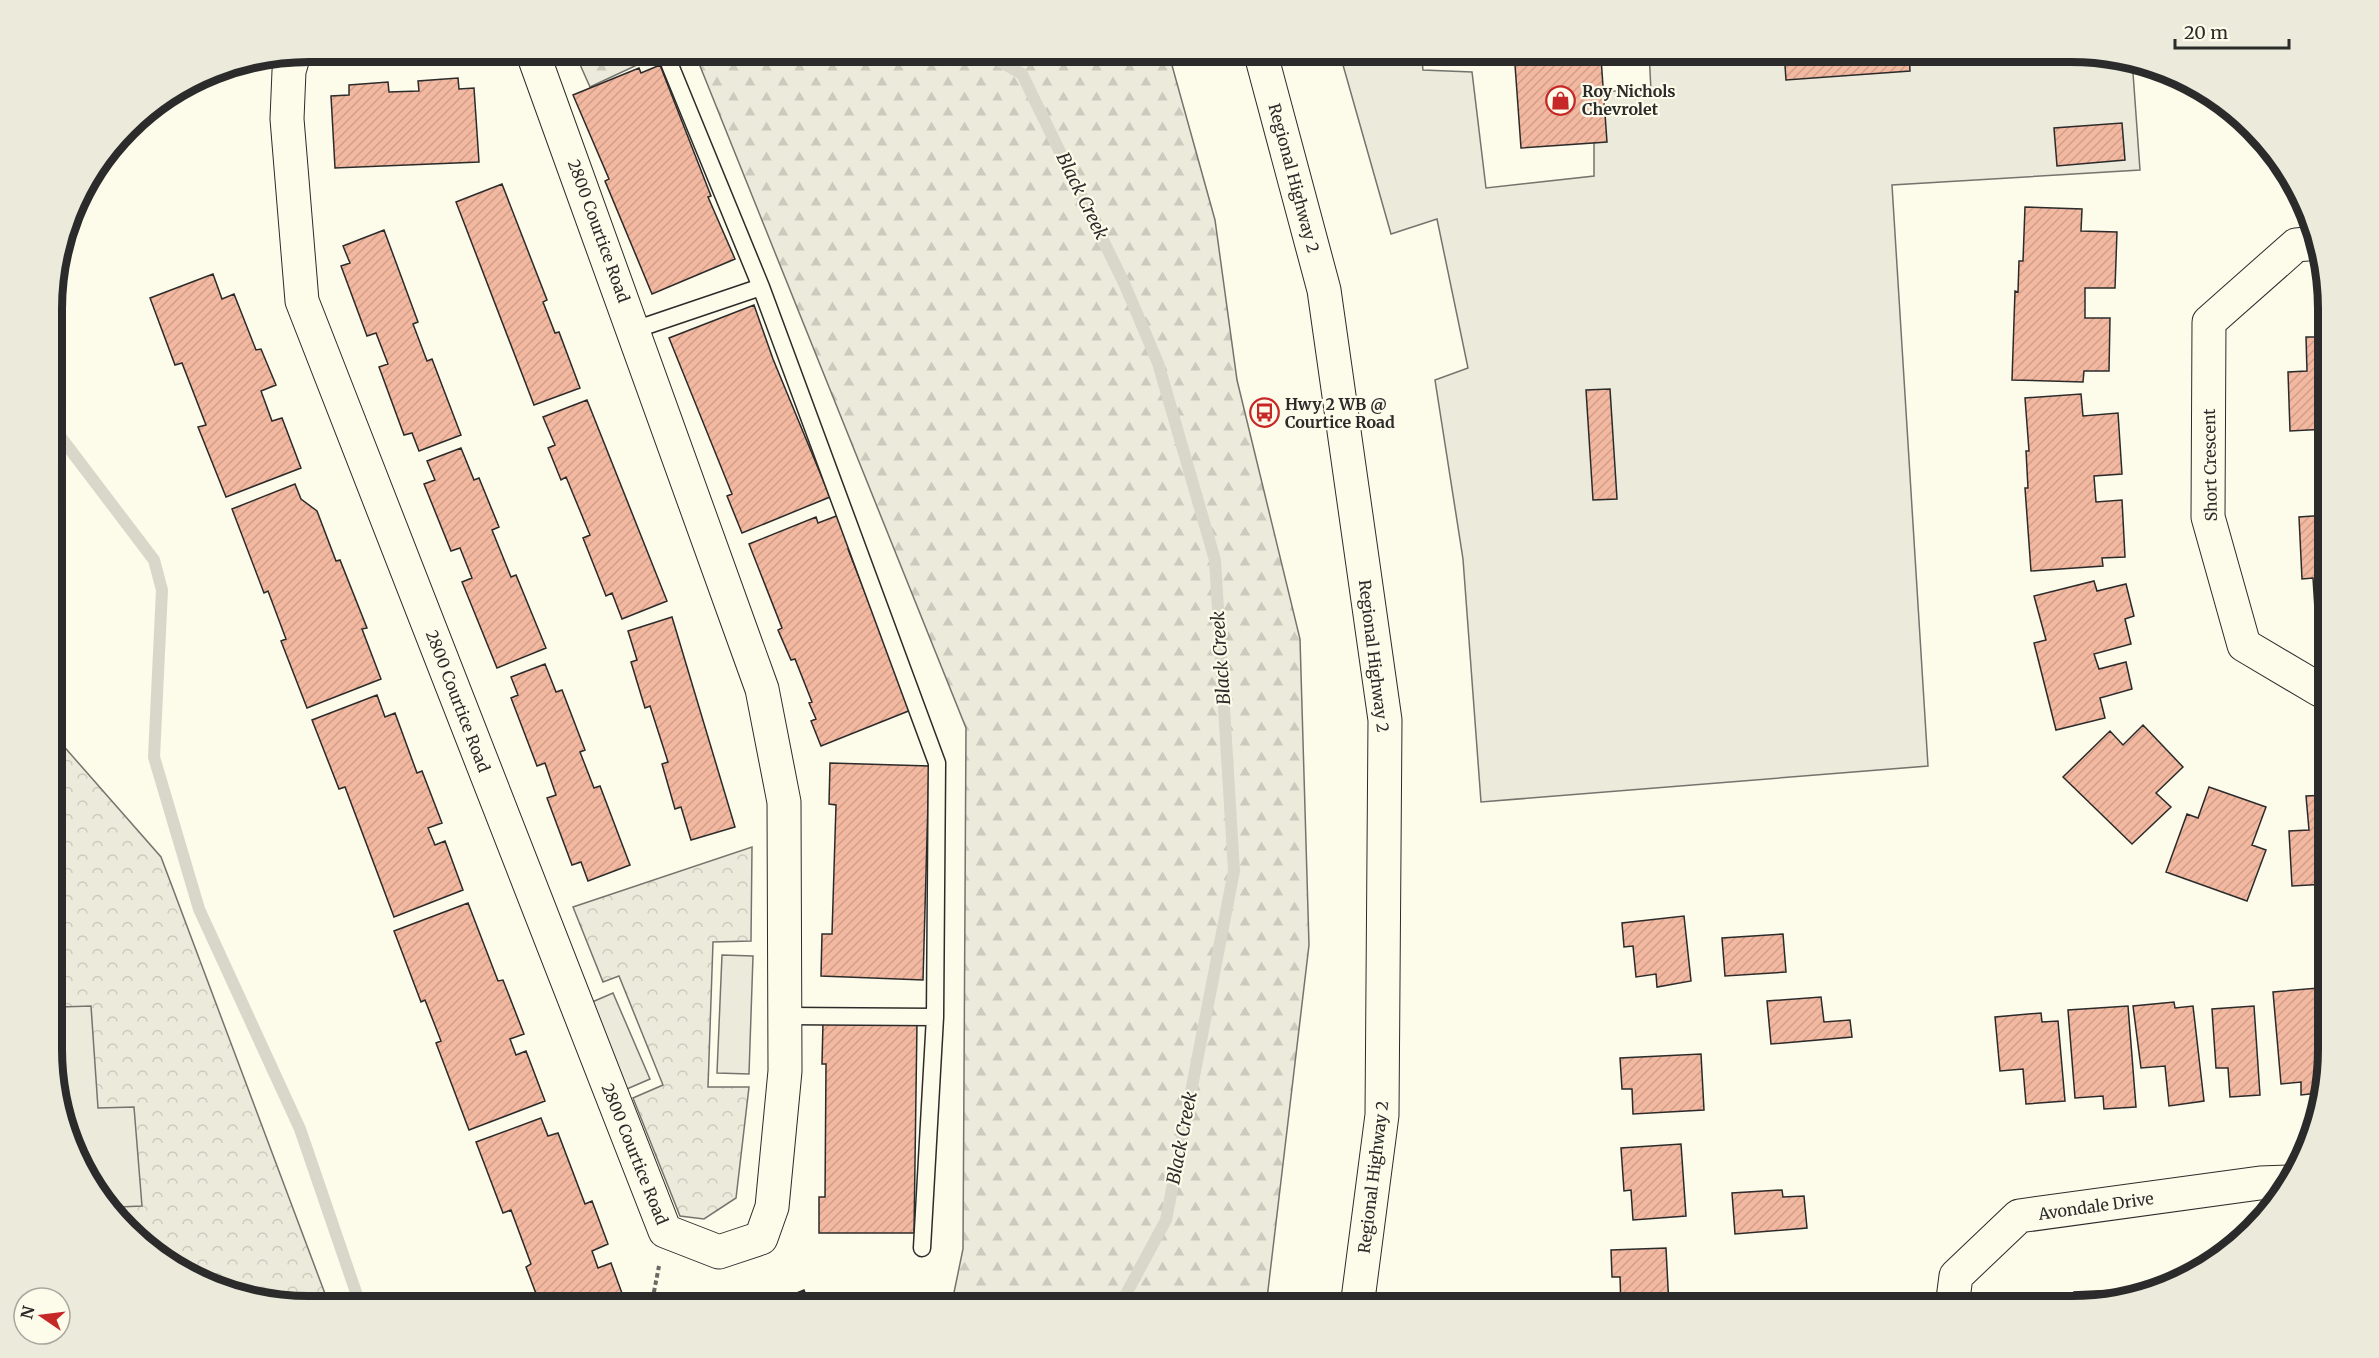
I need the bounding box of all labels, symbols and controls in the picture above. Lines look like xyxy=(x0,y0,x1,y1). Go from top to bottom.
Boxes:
scale bar xyxy=(2175,12,2289,50)
text: 20 m xyxy=(2184,21,2228,44)
place label: Roy Nichols Chevrolet xyxy=(1582,81,1676,119)
shop icon: Roy Nichols Chevrolet xyxy=(1545,84,1577,116)
street label: Regional Highway 2 xyxy=(1264,101,1324,255)
water label: Black Creek xyxy=(1051,148,1113,243)
street label: 2800 Courtice Road xyxy=(564,157,634,305)
place label: Hwy 2 WB @ Courtice Road xyxy=(1285,394,1395,432)
bus stop icon: Hwy 2 WB @ Courtice Road xyxy=(1248,397,1280,429)
street label: Short Crescent xyxy=(2199,408,2221,522)
street label: Regional Highway 2 xyxy=(1355,579,1393,733)
water label: Black Creek xyxy=(1206,610,1235,706)
street label: 2800 Courtice Road xyxy=(422,627,494,775)
street label: 2800 Courtice Road xyxy=(598,1080,673,1228)
water label: Black Creek xyxy=(1161,1089,1202,1186)
street label: Regional Highway 2 xyxy=(1354,1100,1392,1254)
street label: Avondale Drive xyxy=(2036,1188,2155,1224)
north arrow xyxy=(12,1286,72,1346)
text: N xyxy=(16,1303,39,1321)

